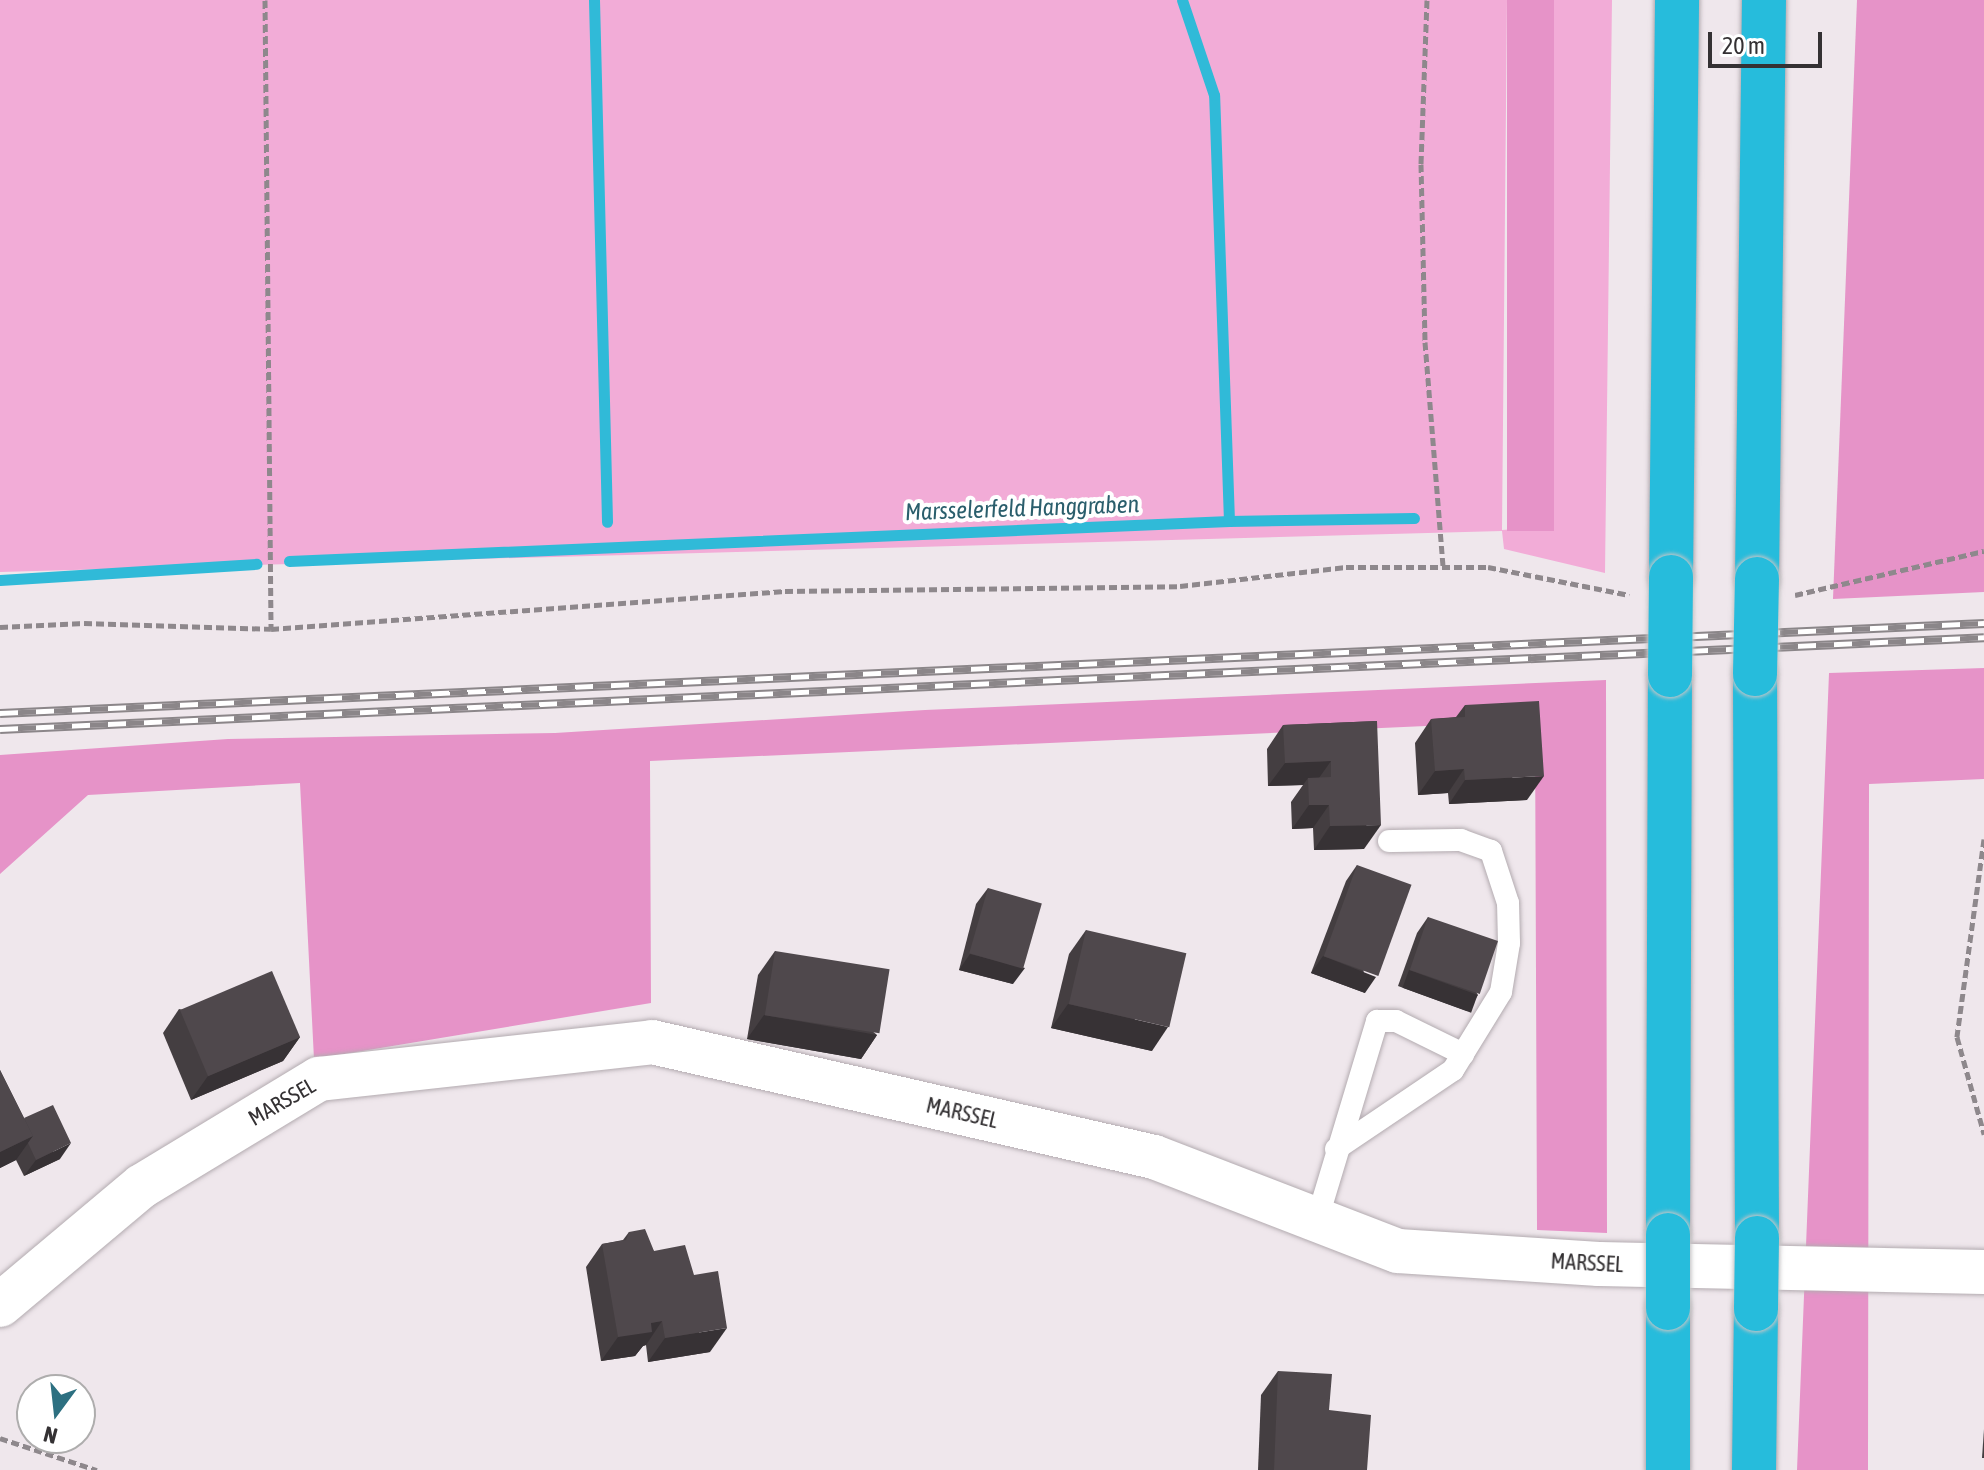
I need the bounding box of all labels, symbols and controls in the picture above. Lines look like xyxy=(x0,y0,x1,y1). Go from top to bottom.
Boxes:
scale bar xyxy=(1712,16,1826,66)
text: 20 m xyxy=(1722,32,1765,59)
water label: Marsselerfeld Hanggraben xyxy=(904,490,1140,526)
street label: MARSSEL xyxy=(244,1072,320,1132)
street label: MARSSEL xyxy=(924,1092,1000,1134)
street label: MARSSEL xyxy=(1550,1248,1624,1278)
north arrow xyxy=(16,1374,96,1454)
text: N xyxy=(41,1421,60,1449)

